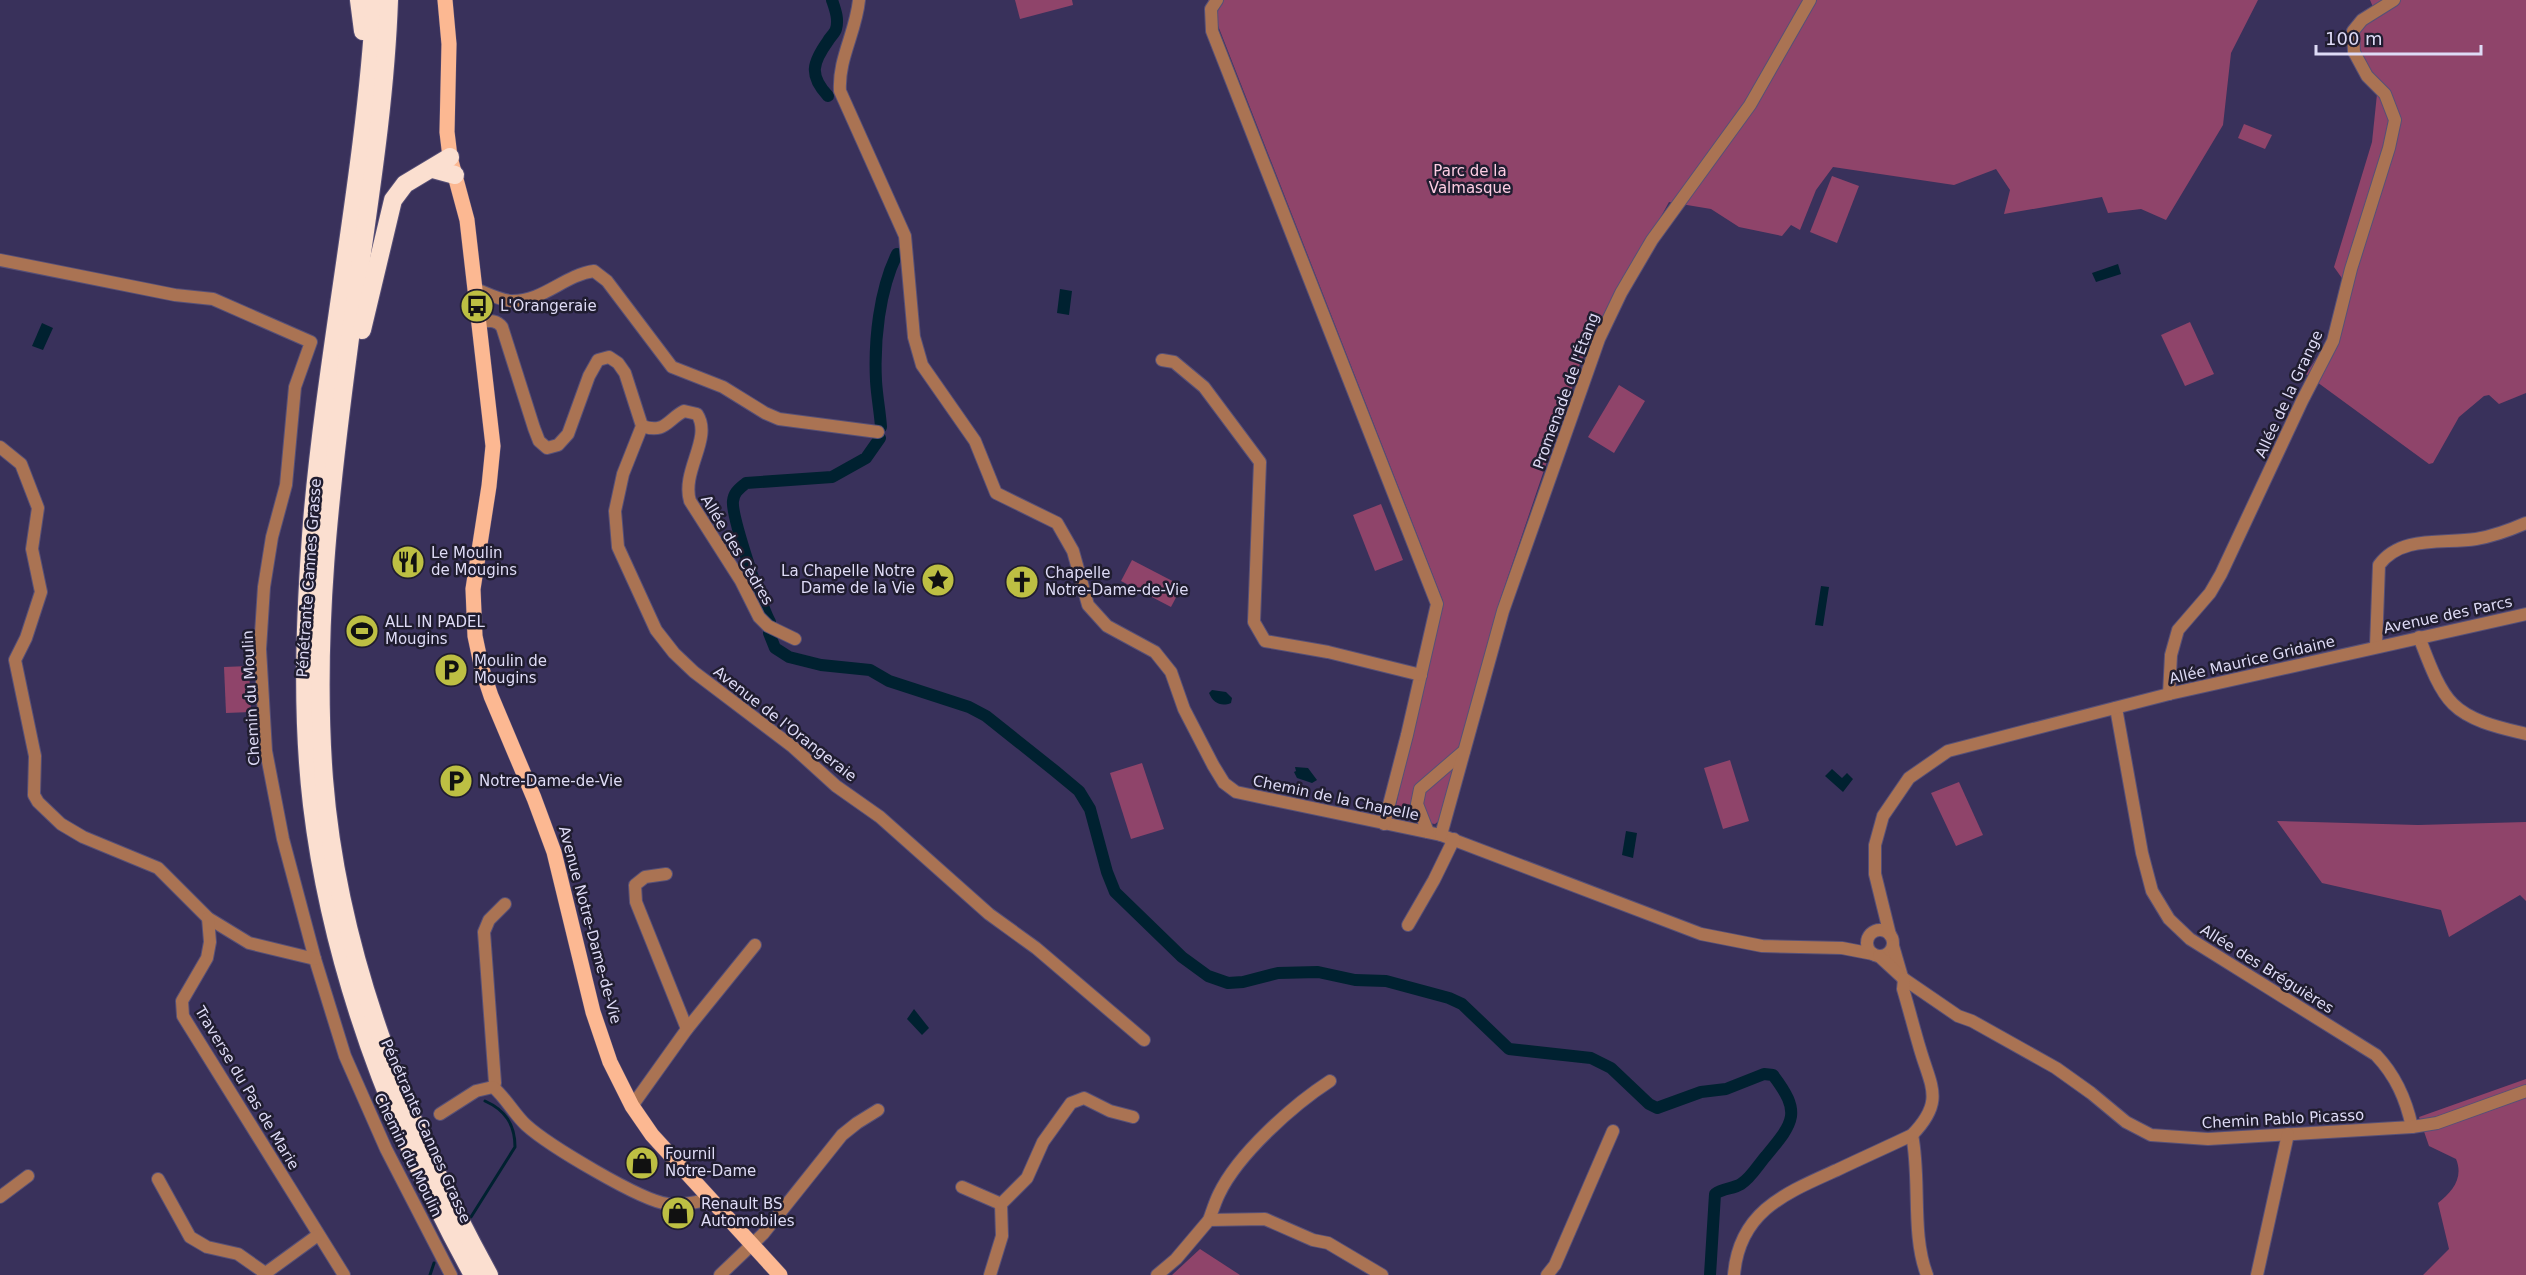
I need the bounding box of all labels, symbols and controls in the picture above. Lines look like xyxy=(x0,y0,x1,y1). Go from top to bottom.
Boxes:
scale bar xyxy=(2316,18,2481,56)
text: 100 m xyxy=(2325,28,2383,49)
park label: Parc de la Valmasque xyxy=(1429,162,1511,197)
bus stop icon: L'Orangeraie xyxy=(459,288,495,324)
place label: L'Orangeraie xyxy=(500,297,597,315)
street label: Promenade de l'Étang xyxy=(1528,310,1603,472)
street label: Allée de la Grange xyxy=(2252,327,2326,461)
street label: Pénétrante Cannes Grasse xyxy=(293,478,325,678)
street label: Allée des Cèdres xyxy=(697,492,777,608)
restaurant icon: Le Moulin de Mougins xyxy=(390,544,426,580)
place label: Le Moulin de Mougins xyxy=(431,544,517,579)
place label: La Chapelle Notre Dame de la Vie xyxy=(781,562,915,597)
place icon: La Chapelle Notre Dame de la Vie xyxy=(920,562,956,598)
church icon: Chapelle Notre-Dame-de-Vie xyxy=(1004,564,1040,600)
place label: Chapelle Notre-Dame-de-Vie xyxy=(1045,564,1188,599)
street label: Avenue des Parcs xyxy=(2382,593,2514,637)
sports icon: ALL IN PADEL Mougins xyxy=(344,613,380,649)
place label: ALL IN PADEL Mougins xyxy=(385,613,486,648)
street label: Chemin du Moulin xyxy=(238,630,264,766)
street label: Allée Maurice Gridaine xyxy=(2167,632,2337,688)
parking icon: Moulin de Mougins xyxy=(433,652,469,688)
place label: Moulin de Mougins xyxy=(474,652,547,687)
street label: Avenue de l'Orangeraie xyxy=(710,663,860,785)
parking icon: Notre-Dame-de-Vie xyxy=(438,763,474,799)
place label: Notre-Dame-de-Vie xyxy=(479,772,622,790)
street label: Chemin de la Chapelle xyxy=(1251,772,1421,824)
street label: Avenue Notre-Dame-de-Vie xyxy=(555,824,625,1026)
street label: Allée des Bréguières xyxy=(2197,921,2337,1017)
street label: Traverse du Pas de Marie xyxy=(190,1002,303,1173)
street label: Pénétrante Cannes Grasse xyxy=(377,1036,475,1226)
street label: Chemin du Moulin xyxy=(370,1090,446,1220)
street label: Chemin Pablo Picasso xyxy=(2201,1106,2365,1132)
shop icon: Fournil Notre-Dame xyxy=(624,1145,660,1181)
place label: Fournil Notre-Dame xyxy=(665,1145,756,1180)
shop icon: Renault BS Automobiles xyxy=(660,1195,696,1231)
place label: Renault BS Automobiles xyxy=(701,1195,795,1230)

